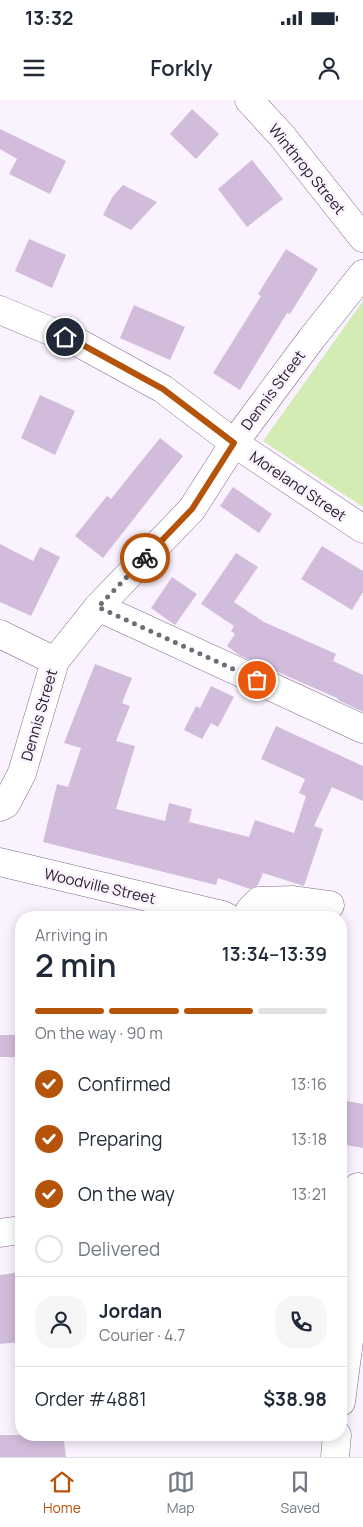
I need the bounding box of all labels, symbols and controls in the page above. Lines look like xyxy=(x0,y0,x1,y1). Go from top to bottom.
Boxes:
text: 13:32 xyxy=(25,5,73,31)
text: Forkly xyxy=(150,53,213,83)
icon: menu xyxy=(20,54,48,82)
icon: person xyxy=(315,54,343,82)
street label: Winthrop Street xyxy=(264,119,350,219)
pin xyxy=(44,316,86,358)
icon: home xyxy=(51,323,79,351)
street label: Dennis Street xyxy=(236,346,310,434)
street label: Moreland Street xyxy=(246,446,350,526)
courier xyxy=(120,533,170,583)
icon: bike xyxy=(131,544,159,572)
pin xyxy=(236,659,278,701)
icon: bag xyxy=(243,666,271,694)
street label: Dennis Street xyxy=(16,667,62,763)
street label: Woodville Street xyxy=(42,863,158,909)
text: Arriving in xyxy=(35,924,108,946)
text: 13:34–13:39 xyxy=(222,941,327,967)
text: 2 min xyxy=(35,943,117,987)
text: On the way · 90 m xyxy=(35,1022,163,1044)
icon: check xyxy=(35,1070,63,1098)
text: Confirmed xyxy=(78,1071,171,1097)
text: 13:16 xyxy=(291,1073,327,1095)
icon: check xyxy=(35,1125,63,1153)
text: Preparing xyxy=(78,1126,163,1152)
text: 13:18 xyxy=(292,1128,327,1150)
icon: check xyxy=(35,1180,63,1208)
text: On the way xyxy=(78,1181,175,1207)
text: 13:21 xyxy=(292,1183,327,1205)
text: Delivered xyxy=(78,1236,160,1262)
button: person xyxy=(35,1296,87,1348)
button: phone xyxy=(275,1296,327,1348)
text: Jordan xyxy=(99,1298,162,1324)
text: Courier · 4.7 xyxy=(99,1324,185,1346)
text: Order #4881 xyxy=(35,1386,147,1412)
text: $38.98 xyxy=(263,1386,327,1412)
tab: Home xyxy=(43,1468,81,1517)
tab: Map xyxy=(167,1468,195,1517)
tab: Saved xyxy=(281,1468,320,1517)

